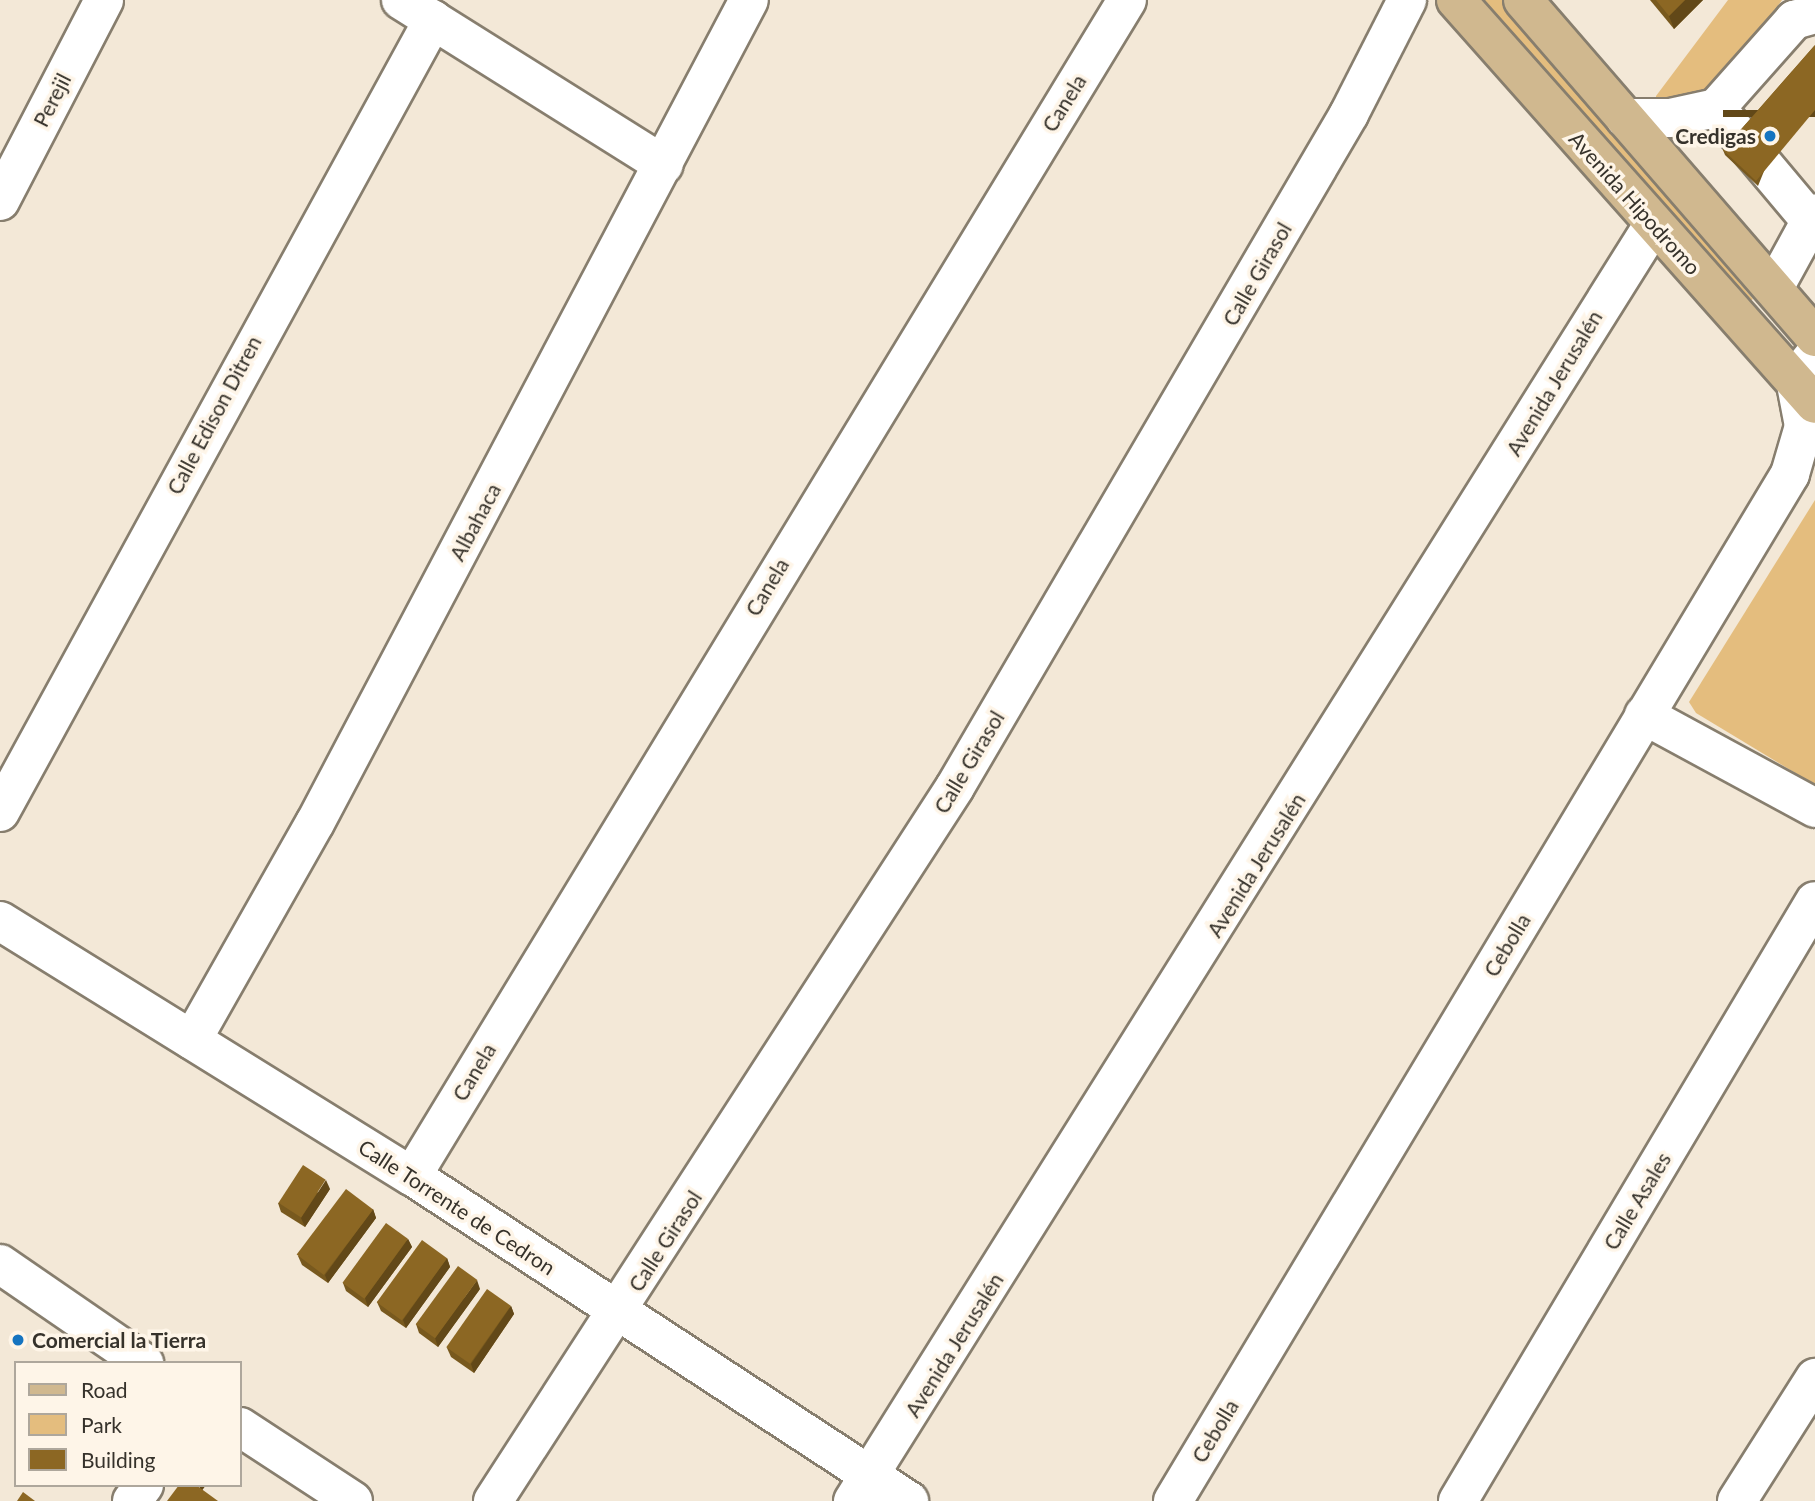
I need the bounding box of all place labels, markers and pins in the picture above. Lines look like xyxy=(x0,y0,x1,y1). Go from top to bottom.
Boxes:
place label: Credigas xyxy=(1675,123,1756,149)
marker: Credigas xyxy=(1762,128,1778,144)
place label: Comercial la Tierra xyxy=(32,1327,207,1353)
marker: Comercial la Tierra xyxy=(10,1332,26,1348)

